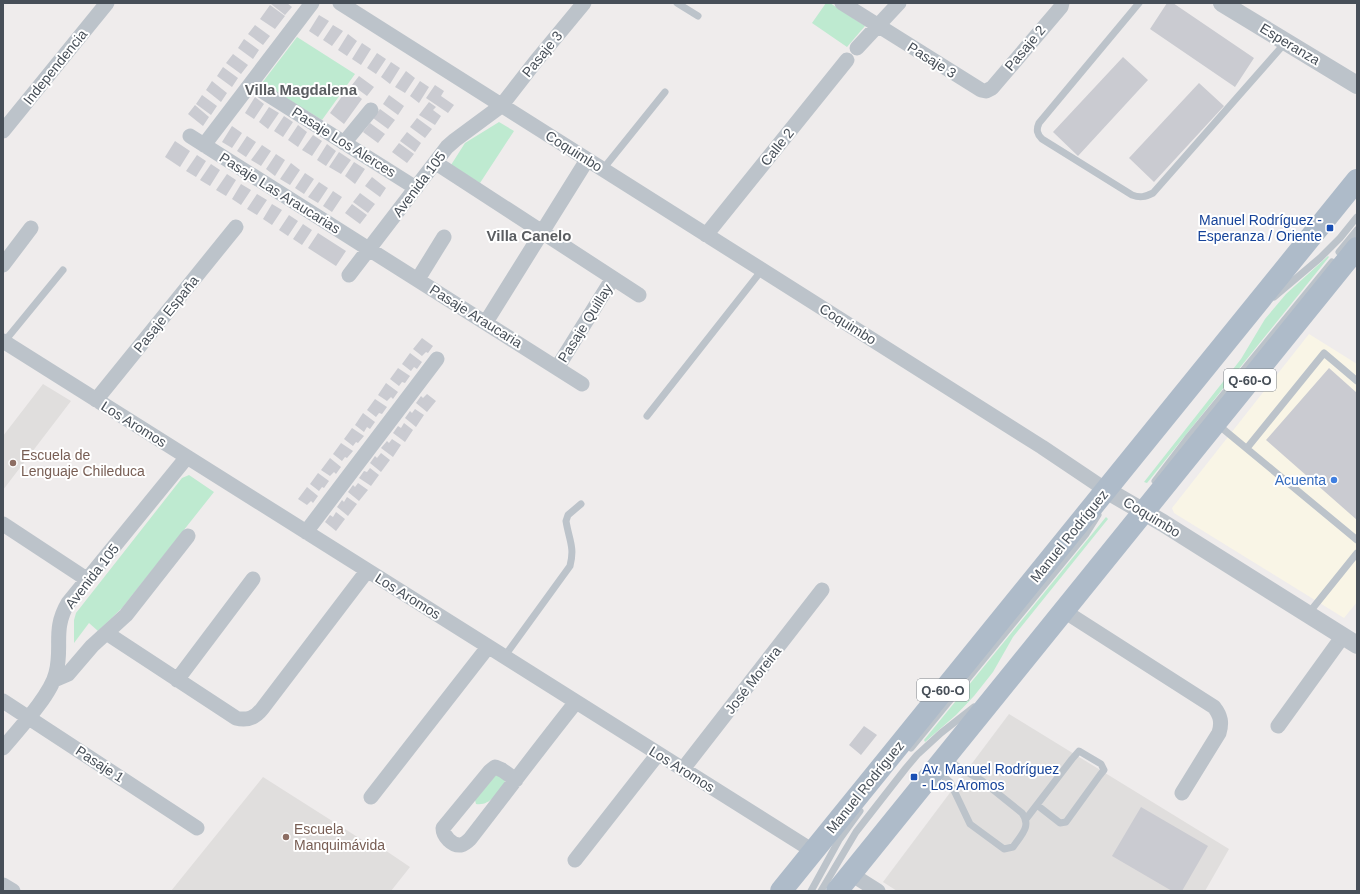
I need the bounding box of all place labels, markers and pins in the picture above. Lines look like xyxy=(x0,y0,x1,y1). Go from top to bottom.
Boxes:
place label: Manuel Rodríguez - Esperanza / Oriente xyxy=(1197,212,1322,244)
marker: Manuel Rodríguez - Esperanza / Oriente xyxy=(1325,223,1335,233)
place label: Escuela de Lenguaje Chileduca xyxy=(21,447,145,479)
marker: Escuela de Lenguaje Chileduca xyxy=(8,458,18,468)
place label: Acuenta xyxy=(1275,472,1326,488)
marker: Acuenta xyxy=(1329,475,1339,485)
place label: Av. Manuel Rodríguez - Los Aromos xyxy=(922,761,1059,793)
marker: Av. Manuel Rodríguez - Los Aromos xyxy=(909,772,919,782)
place label: Escuela Manquimávida xyxy=(294,821,385,853)
marker: Escuela Manquimávida xyxy=(281,832,291,842)

